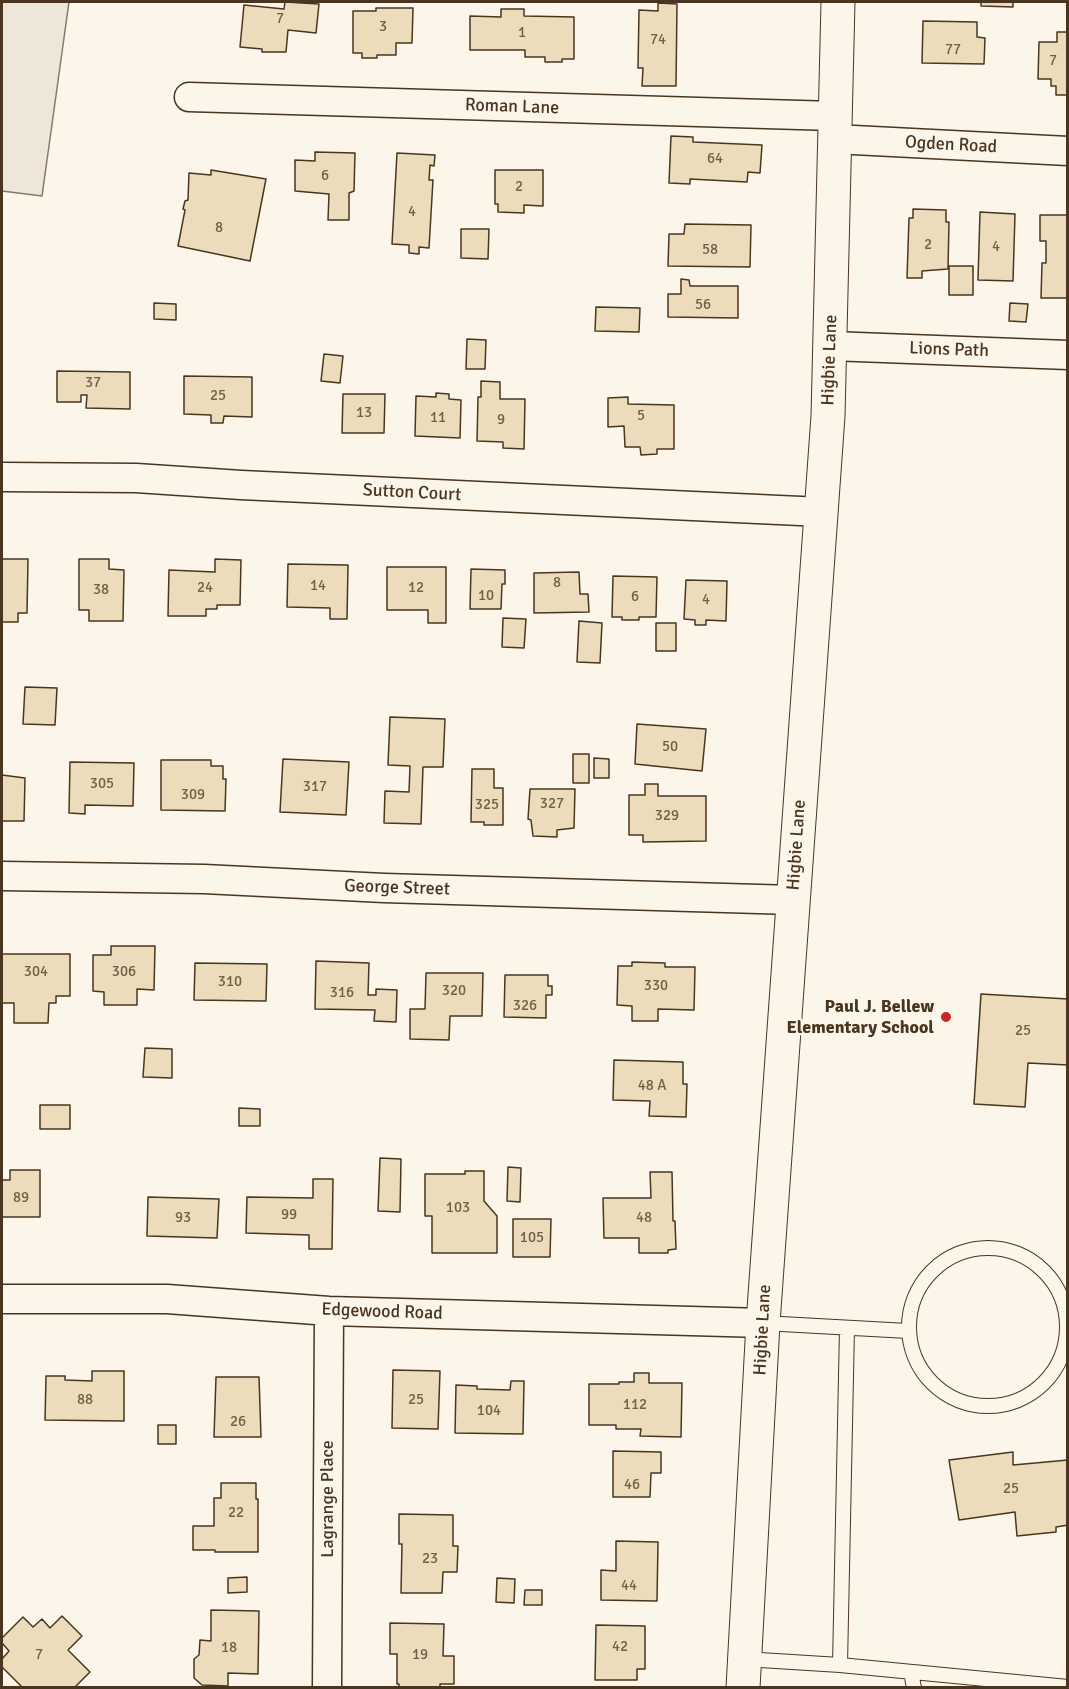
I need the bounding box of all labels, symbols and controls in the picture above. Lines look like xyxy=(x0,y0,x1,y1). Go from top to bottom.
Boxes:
house number: 7 xyxy=(276,10,284,28)
house number: 3 xyxy=(379,18,387,36)
house number: 1 xyxy=(518,24,526,42)
house number: 74 xyxy=(650,31,666,49)
house number: 77 xyxy=(945,41,961,59)
house number: 7 xyxy=(1049,52,1057,70)
street label: Roman Lane xyxy=(464,95,560,119)
street label: Ogden Road xyxy=(904,132,998,158)
house number: 64 xyxy=(707,150,723,168)
house number: 6 xyxy=(321,167,329,185)
house number: 2 xyxy=(515,178,523,196)
house number: 4 xyxy=(408,203,416,221)
house number: 8 xyxy=(215,219,223,237)
house number: 2 xyxy=(924,236,932,254)
house number: 4 xyxy=(992,238,1000,256)
house number: 58 xyxy=(702,241,718,259)
house number: 56 xyxy=(695,296,711,314)
street label: Higbie Lane xyxy=(818,314,842,406)
street label: Lions Path xyxy=(909,338,989,362)
house number: 37 xyxy=(85,374,101,392)
house number: 25 xyxy=(210,387,226,405)
house number: 13 xyxy=(356,404,372,422)
house number: 5 xyxy=(637,407,645,425)
house number: 11 xyxy=(430,409,446,427)
house number: 9 xyxy=(497,411,505,429)
street label: Sutton Court xyxy=(362,480,462,506)
house number: 8 xyxy=(553,574,561,592)
house number: 14 xyxy=(310,577,326,595)
house number: 24 xyxy=(197,579,213,597)
house number: 12 xyxy=(408,579,424,597)
house number: 38 xyxy=(93,581,109,599)
house number: 10 xyxy=(478,587,494,605)
house number: 6 xyxy=(631,588,639,606)
house number: 4 xyxy=(702,591,710,609)
house number: 50 xyxy=(662,738,678,756)
house number: 305 xyxy=(90,775,114,793)
house number: 317 xyxy=(303,778,327,796)
house number: 309 xyxy=(181,786,205,804)
house number: 327 xyxy=(540,795,564,813)
house number: 325 xyxy=(475,796,499,814)
street label: Higbie Lane xyxy=(783,799,811,891)
house number: 329 xyxy=(655,807,679,825)
street label: George Street xyxy=(344,875,450,901)
house number: 304 xyxy=(24,963,48,981)
house number: 306 xyxy=(112,963,136,981)
house number: 310 xyxy=(218,973,242,991)
house number: 330 xyxy=(644,977,668,995)
house number: 320 xyxy=(442,982,466,1000)
house number: 316 xyxy=(330,984,354,1002)
place label: Paul J. Bellew Elementary School xyxy=(787,996,934,1038)
house number: 326 xyxy=(513,997,537,1015)
marker: Paul J. Bellew Elementary School xyxy=(939,1010,953,1024)
house number: 25 xyxy=(1015,1022,1031,1040)
house number: 48 A xyxy=(638,1077,666,1095)
house number: 89 xyxy=(13,1189,29,1207)
house number: 103 xyxy=(446,1199,470,1217)
house number: 99 xyxy=(281,1206,297,1224)
house number: 93 xyxy=(175,1209,191,1227)
house number: 48 xyxy=(636,1209,652,1227)
house number: 105 xyxy=(520,1229,544,1247)
street label: Higbie Lane xyxy=(750,1284,776,1376)
street label: Edgewood Road xyxy=(321,1299,443,1325)
house number: 88 xyxy=(77,1391,93,1409)
house number: 25 xyxy=(408,1391,424,1409)
house number: 112 xyxy=(623,1396,647,1414)
house number: 104 xyxy=(477,1402,501,1420)
house number: 26 xyxy=(230,1413,246,1431)
street label: Lagrange Place xyxy=(317,1440,339,1558)
house number: 46 xyxy=(624,1476,640,1494)
house number: 25 xyxy=(1003,1480,1019,1498)
house number: 22 xyxy=(228,1504,244,1522)
house number: 23 xyxy=(422,1550,438,1568)
house number: 44 xyxy=(621,1577,637,1595)
house number: 42 xyxy=(612,1638,628,1656)
house number: 18 xyxy=(221,1639,237,1657)
house number: 7 xyxy=(35,1646,43,1664)
house number: 19 xyxy=(412,1646,428,1664)

